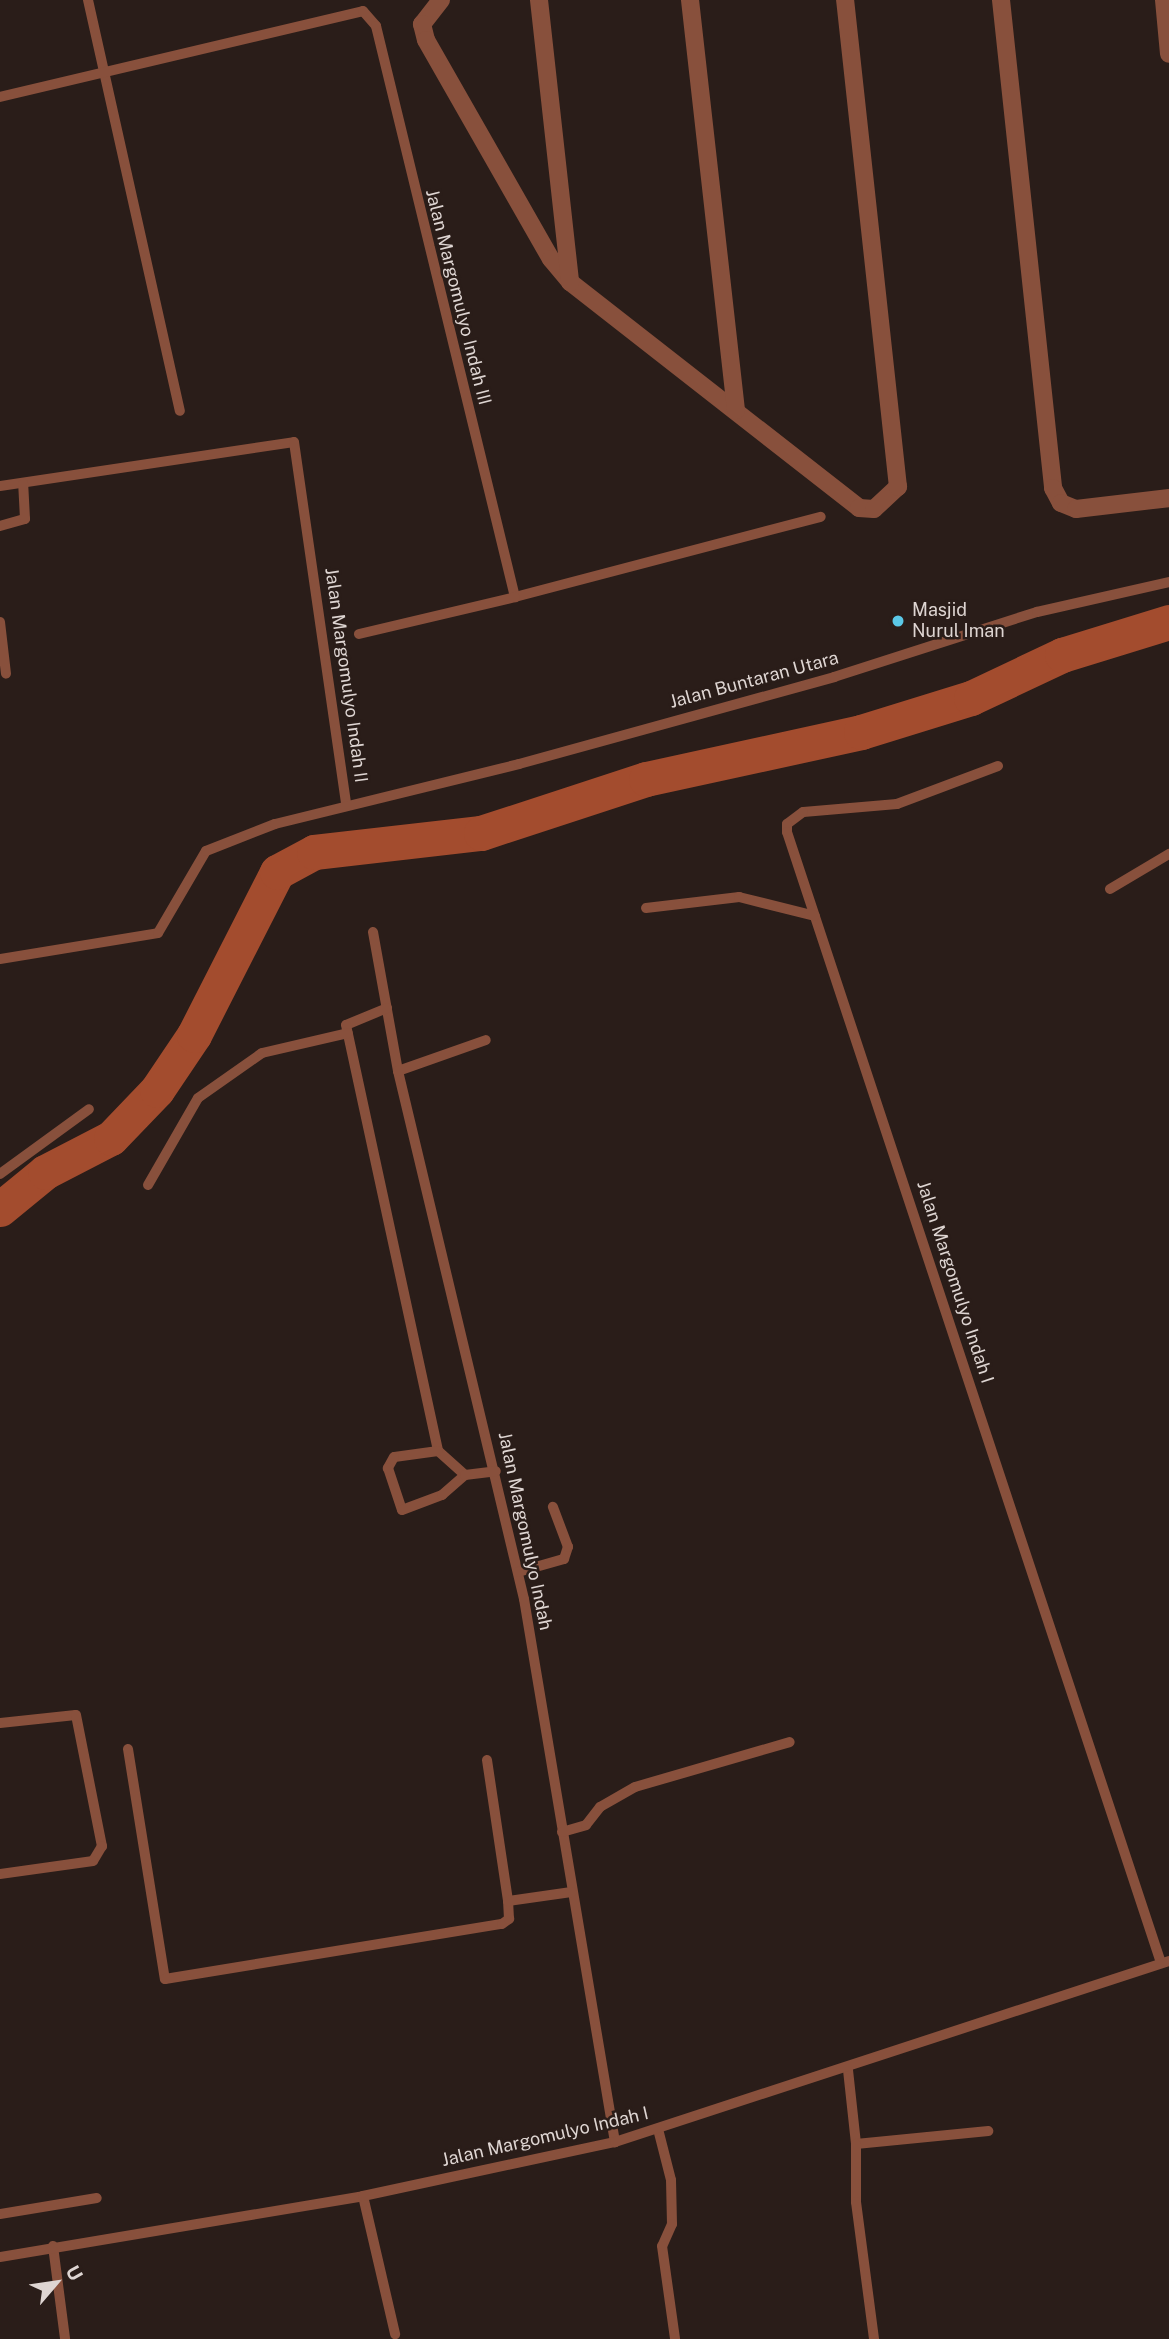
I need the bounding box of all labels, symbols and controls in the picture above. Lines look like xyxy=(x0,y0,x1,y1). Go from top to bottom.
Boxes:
street label: Jalan Margomulyo Indah III xyxy=(421,187,495,407)
street label: Jalan Margomulyo Indah II xyxy=(320,566,372,784)
place label: Masjid Nurul Iman xyxy=(912,600,1005,642)
marker: Masjid Nurul Iman xyxy=(890,613,906,629)
street label: Jalan Buntaran Utara xyxy=(667,647,841,713)
street label: Jalan Margomulyo Indah I xyxy=(912,1178,998,1386)
street label: Jalan Margomulyo Indah xyxy=(493,1430,557,1632)
street label: Jalan Margomulyo Indah I xyxy=(439,2103,651,2171)
north arrow xyxy=(21,2248,91,2318)
text: U xyxy=(61,2261,87,2284)

